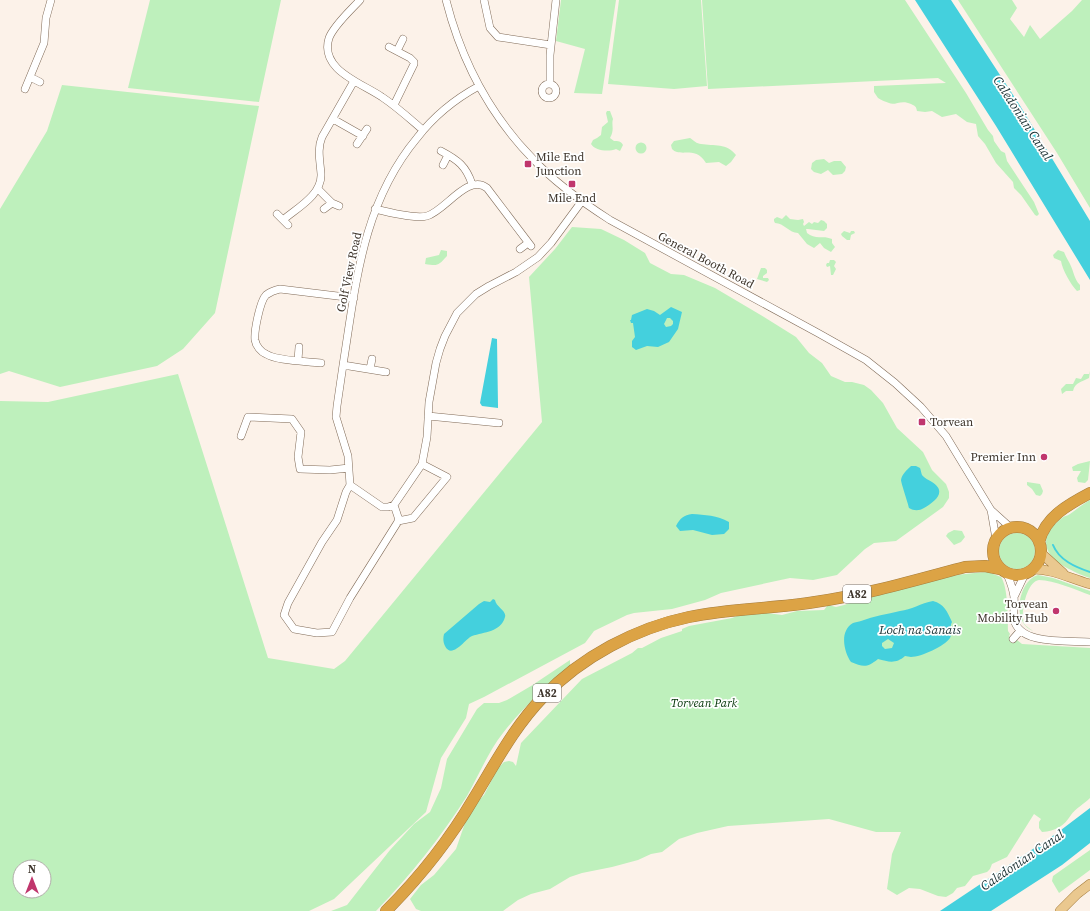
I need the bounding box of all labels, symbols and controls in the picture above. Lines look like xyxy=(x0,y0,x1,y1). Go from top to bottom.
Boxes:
water label: Caledonian Canal xyxy=(989,73,1057,164)
place label: Mile End Junction xyxy=(535,149,584,179)
marker: Mile End Junction xyxy=(523,159,533,169)
marker: Mile End xyxy=(567,179,577,189)
place label: Mile End xyxy=(548,190,596,206)
street label: General Booth Road xyxy=(655,228,757,292)
street label: Golf View Road xyxy=(333,230,365,313)
place label: Torvean xyxy=(930,414,973,430)
marker: Torvean xyxy=(917,417,927,427)
place label: Premier Inn xyxy=(971,449,1036,465)
marker: Premier Inn xyxy=(1039,452,1049,462)
road number: A82 xyxy=(843,585,871,603)
place label: Torvean Mobility Hub xyxy=(977,596,1048,626)
marker: Torvean Mobility Hub xyxy=(1051,606,1061,616)
water label: Loch na Sanais xyxy=(878,621,961,638)
road number: A82 xyxy=(533,684,561,702)
park label: Torvean Park xyxy=(671,695,738,711)
water label: Caledonian Canal xyxy=(977,826,1067,894)
north arrow xyxy=(12,859,52,899)
text: N xyxy=(28,862,36,877)

